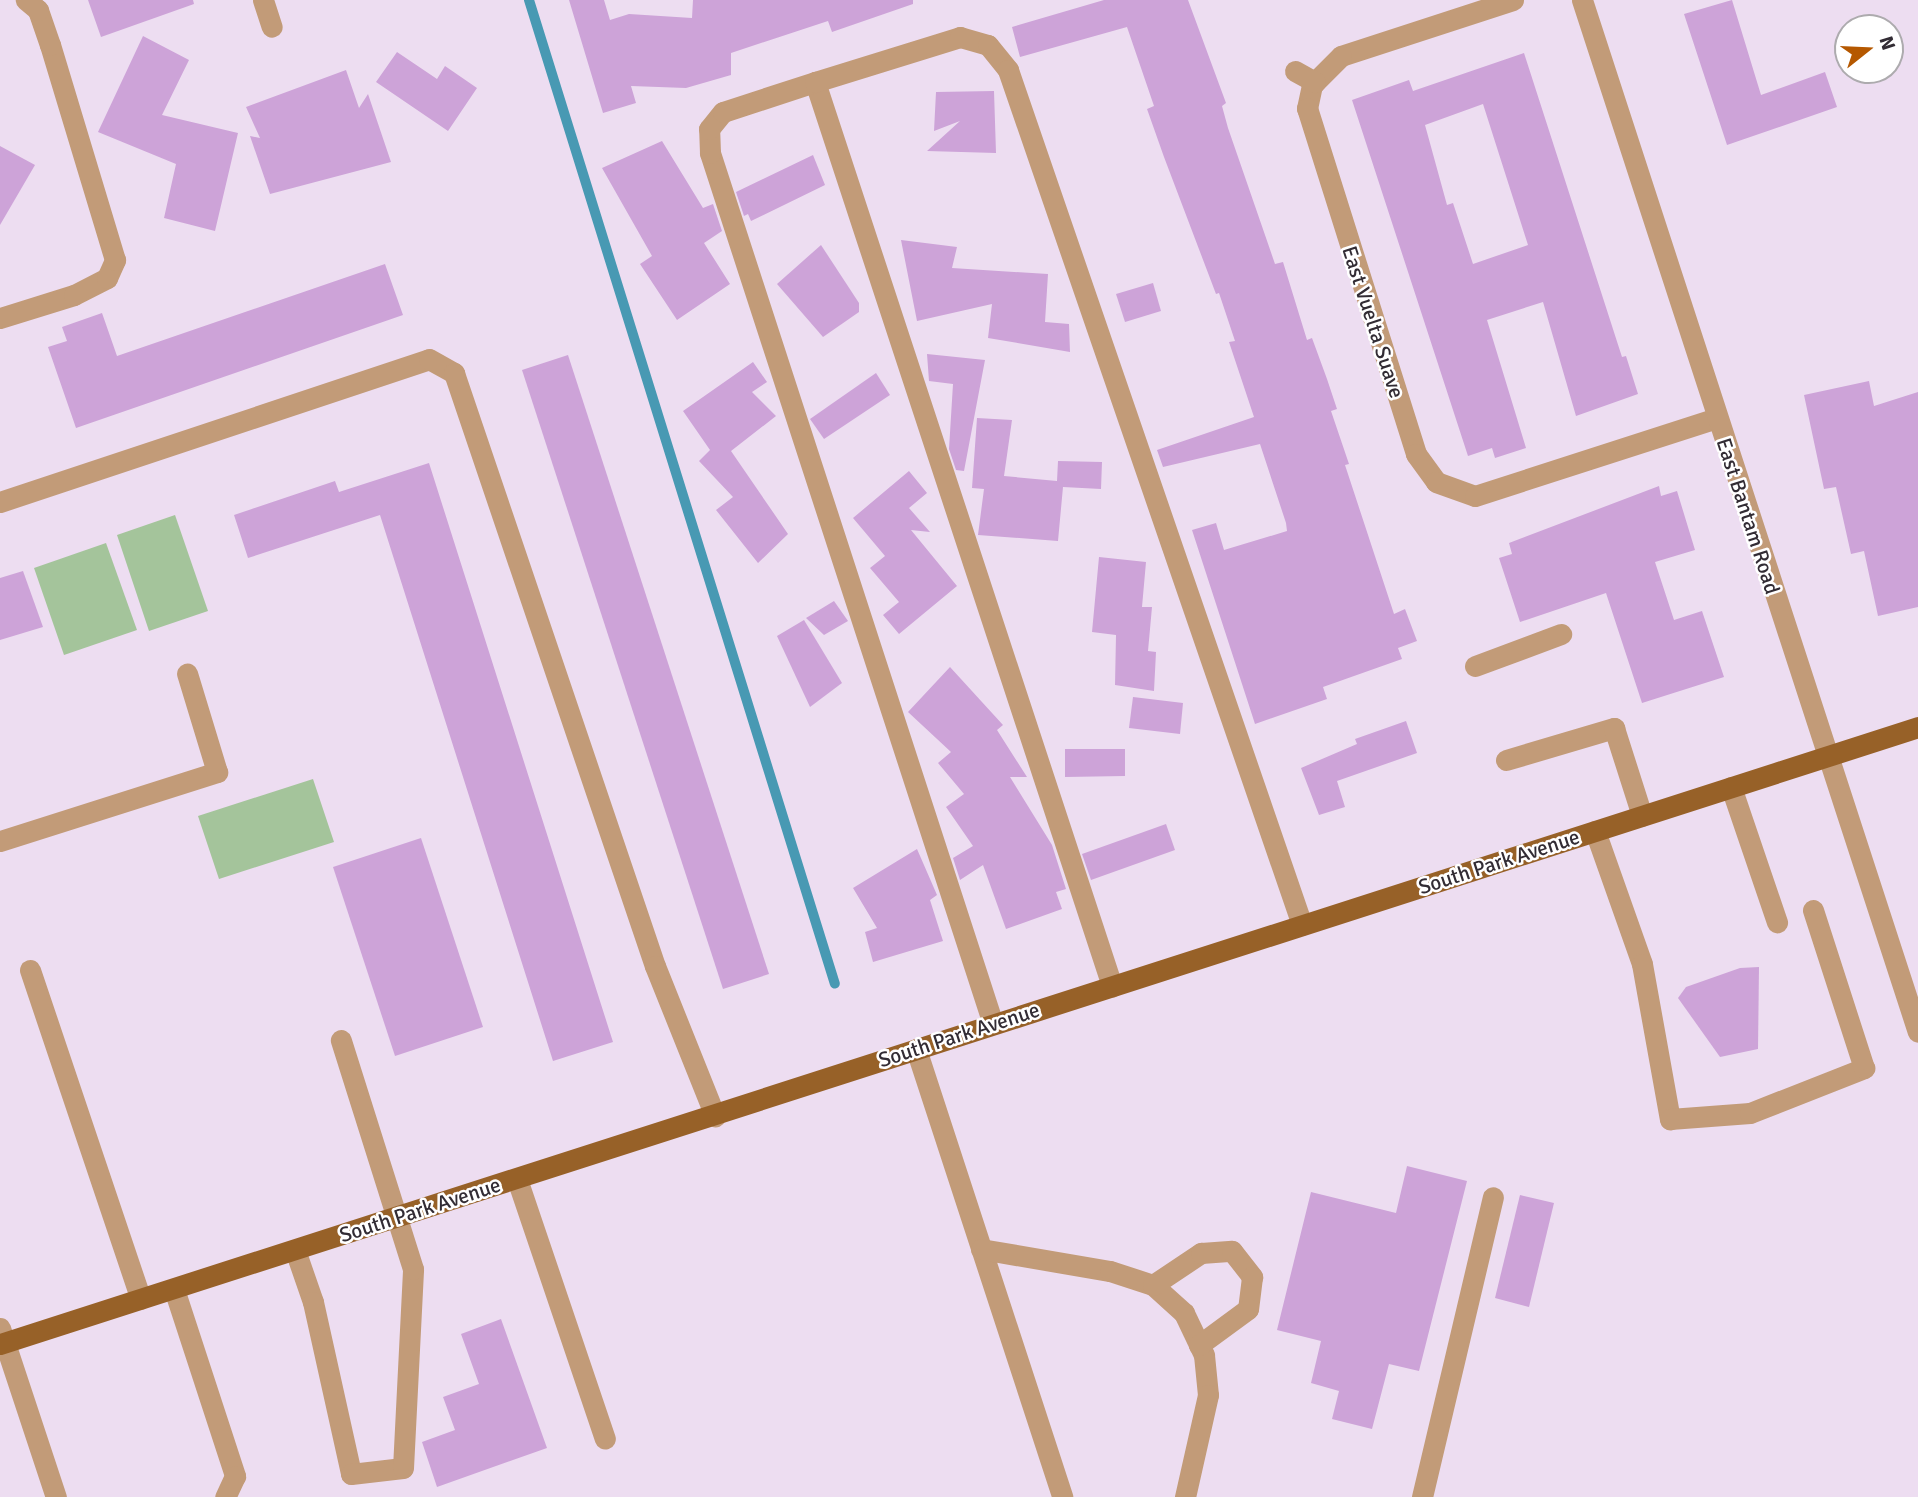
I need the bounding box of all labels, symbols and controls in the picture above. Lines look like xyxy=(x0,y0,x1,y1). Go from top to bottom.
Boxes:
north arrow xyxy=(1834,14,1904,84)
text: N xyxy=(1874,33,1901,53)
street label: East Vuelta Suave xyxy=(1337,243,1409,401)
street label: East Bantam Road xyxy=(1711,435,1785,597)
street label: South Park Avenue xyxy=(1415,824,1583,900)
street label: South Park Avenue xyxy=(875,997,1043,1073)
street label: South Park Avenue xyxy=(336,1172,504,1248)

